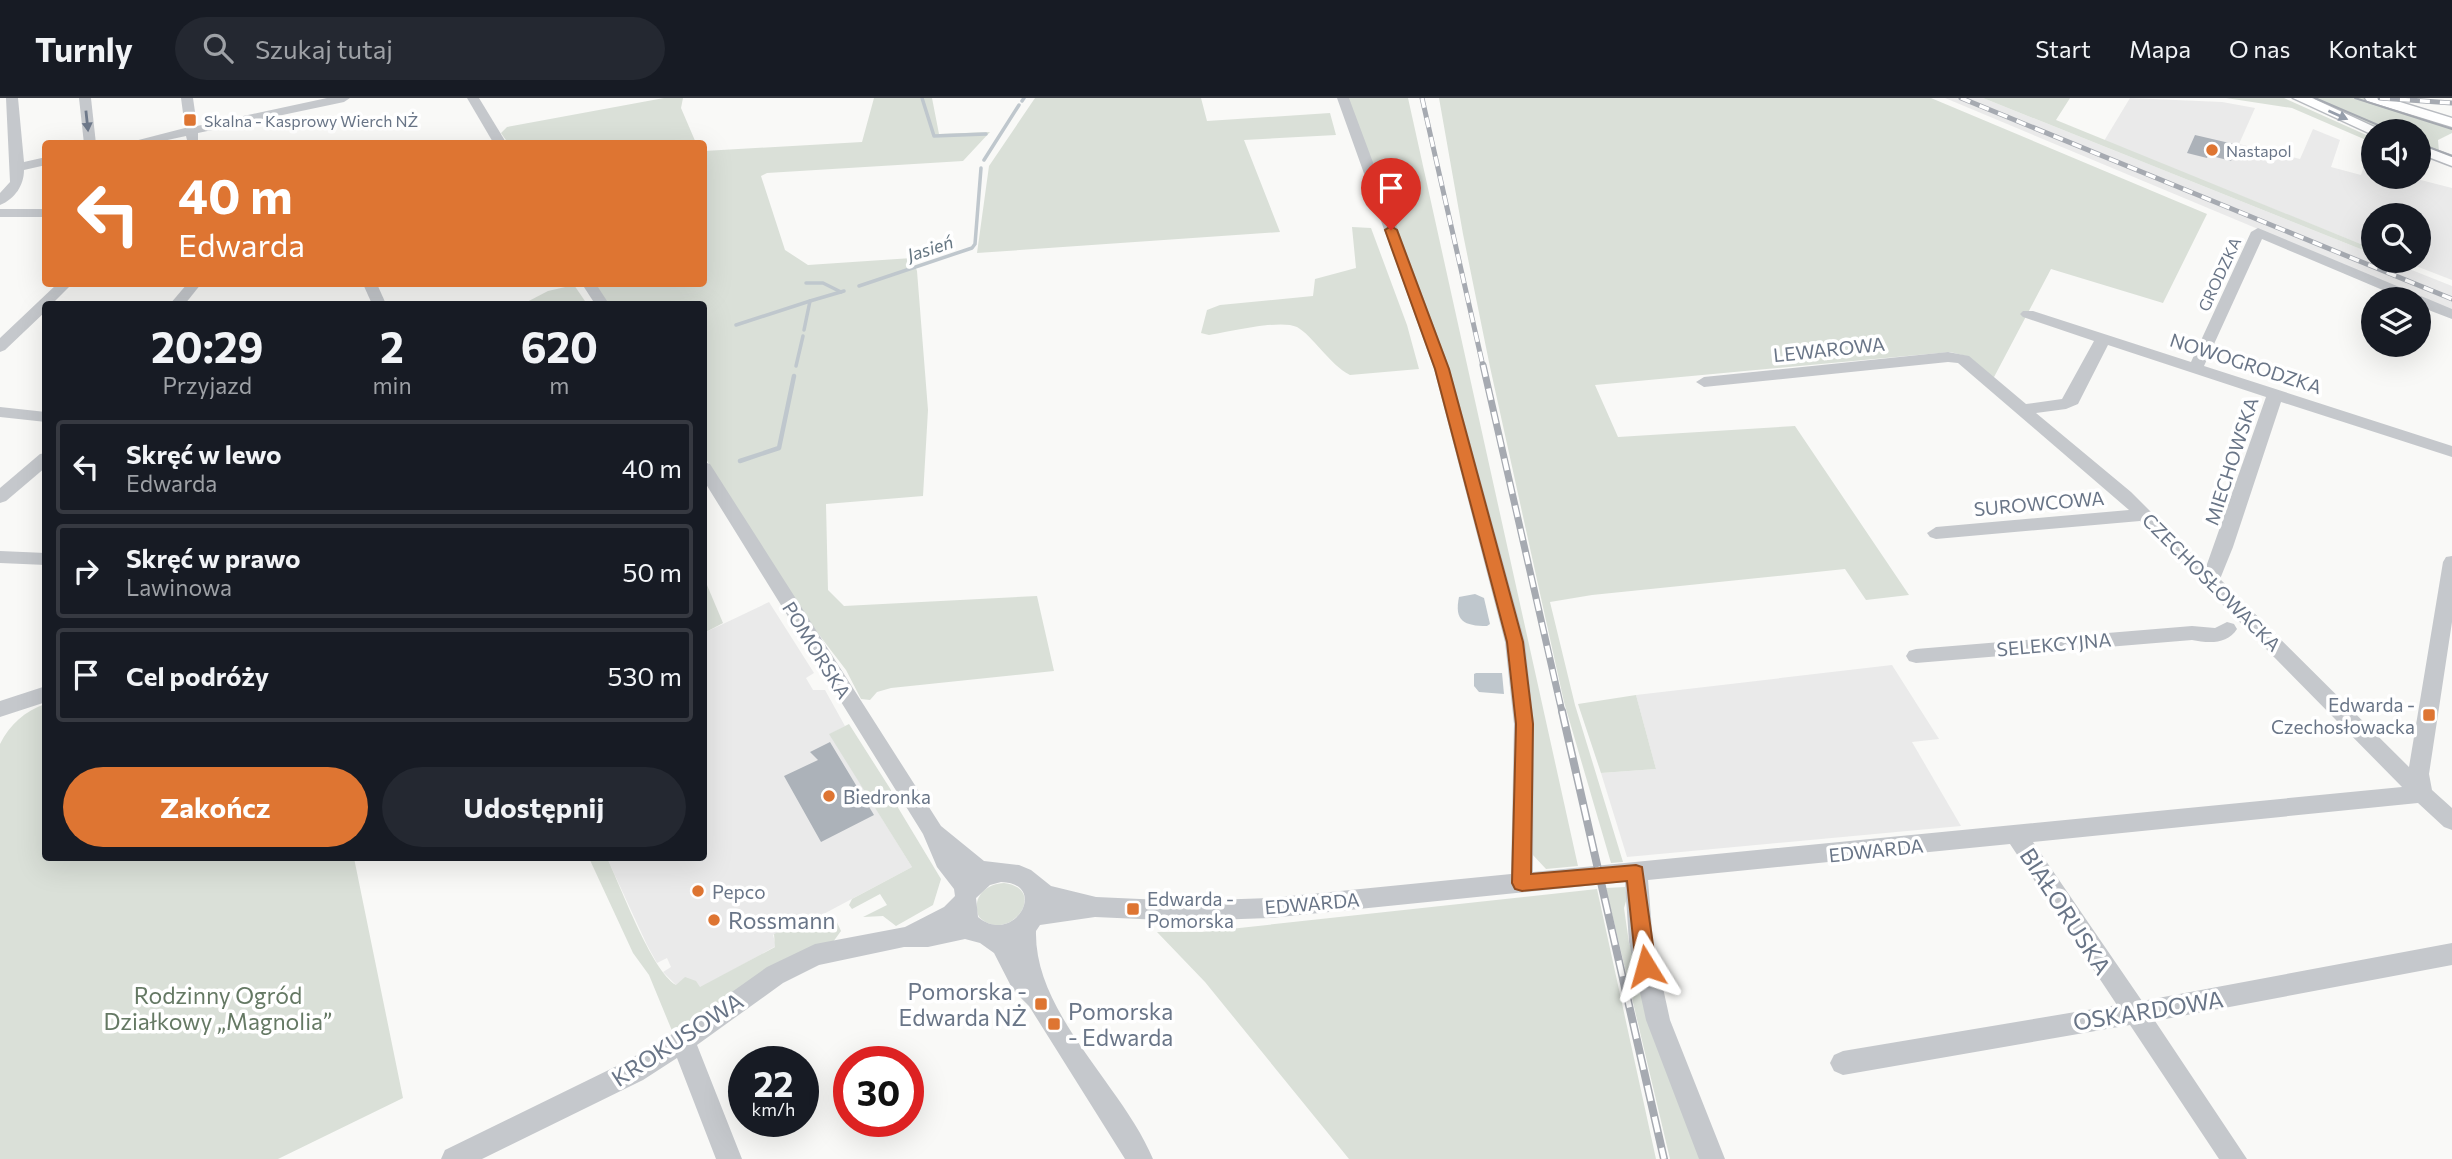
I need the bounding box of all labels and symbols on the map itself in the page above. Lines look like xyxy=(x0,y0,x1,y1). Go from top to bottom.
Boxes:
one-way arrow xyxy=(2328,109,2348,121)
one-way arrow xyxy=(82,110,93,132)
place label: Skalna - Kasprowy Wierch NŻ xyxy=(204,111,418,130)
marker: Skalna - Kasprowy Wierch NŻ xyxy=(182,112,198,128)
place label: Nastapol xyxy=(2226,141,2292,160)
marker: Nastapol xyxy=(2204,142,2220,158)
pin xyxy=(1361,158,1421,230)
water label: Jasień xyxy=(902,230,957,266)
street label: GRODZKA xyxy=(2194,234,2244,314)
street label: NOWOGRODZKA xyxy=(2167,328,2325,398)
street label: LEWAROWA xyxy=(1772,332,1886,366)
street label: MIECHOWSKA xyxy=(2199,394,2263,528)
street label: SUROWCOWA xyxy=(1973,486,2105,520)
street label: CZECHOSŁOWACKA xyxy=(2138,508,2286,656)
street label: POMORSKA xyxy=(778,597,856,703)
street label: SELEKCYJNA xyxy=(1996,628,2112,660)
place label: Edwarda - Czechosłowacka xyxy=(2271,693,2415,738)
marker: Edwarda - Czechosłowacka xyxy=(2421,707,2437,723)
place label: Biedronka xyxy=(843,785,931,808)
marker: Biedronka xyxy=(821,788,837,804)
street label: EDWARDA xyxy=(1827,834,1925,866)
street label: BIAŁORUSKA xyxy=(2015,842,2117,980)
place label: Pepco xyxy=(712,880,766,903)
marker: Pepco xyxy=(690,883,706,899)
place label: Edwarda - Pomorska xyxy=(1147,887,1234,932)
street label: EDWARDA xyxy=(1264,887,1360,919)
marker: Edwarda - Pomorska xyxy=(1125,901,1141,917)
place label: Rossmann xyxy=(728,906,836,934)
marker: Rossmann xyxy=(706,912,722,928)
position arrow xyxy=(1609,929,1683,1003)
place label: Pomorska - Edwarda NŻ xyxy=(899,977,1027,1031)
park label: Rodzinny Ogród Działkowy „Magnolia” xyxy=(104,981,332,1035)
street label: OSKARDOWA xyxy=(2071,984,2225,1036)
street label: KROKUSOWA xyxy=(606,986,748,1092)
marker: Pomorska - Edwarda NŻ xyxy=(1033,996,1049,1012)
place label: Pomorska - Edwarda xyxy=(1068,997,1173,1051)
marker: Pomorska - Edwarda xyxy=(1046,1016,1062,1032)
speed limit sign: 30 xyxy=(833,1046,924,1137)

